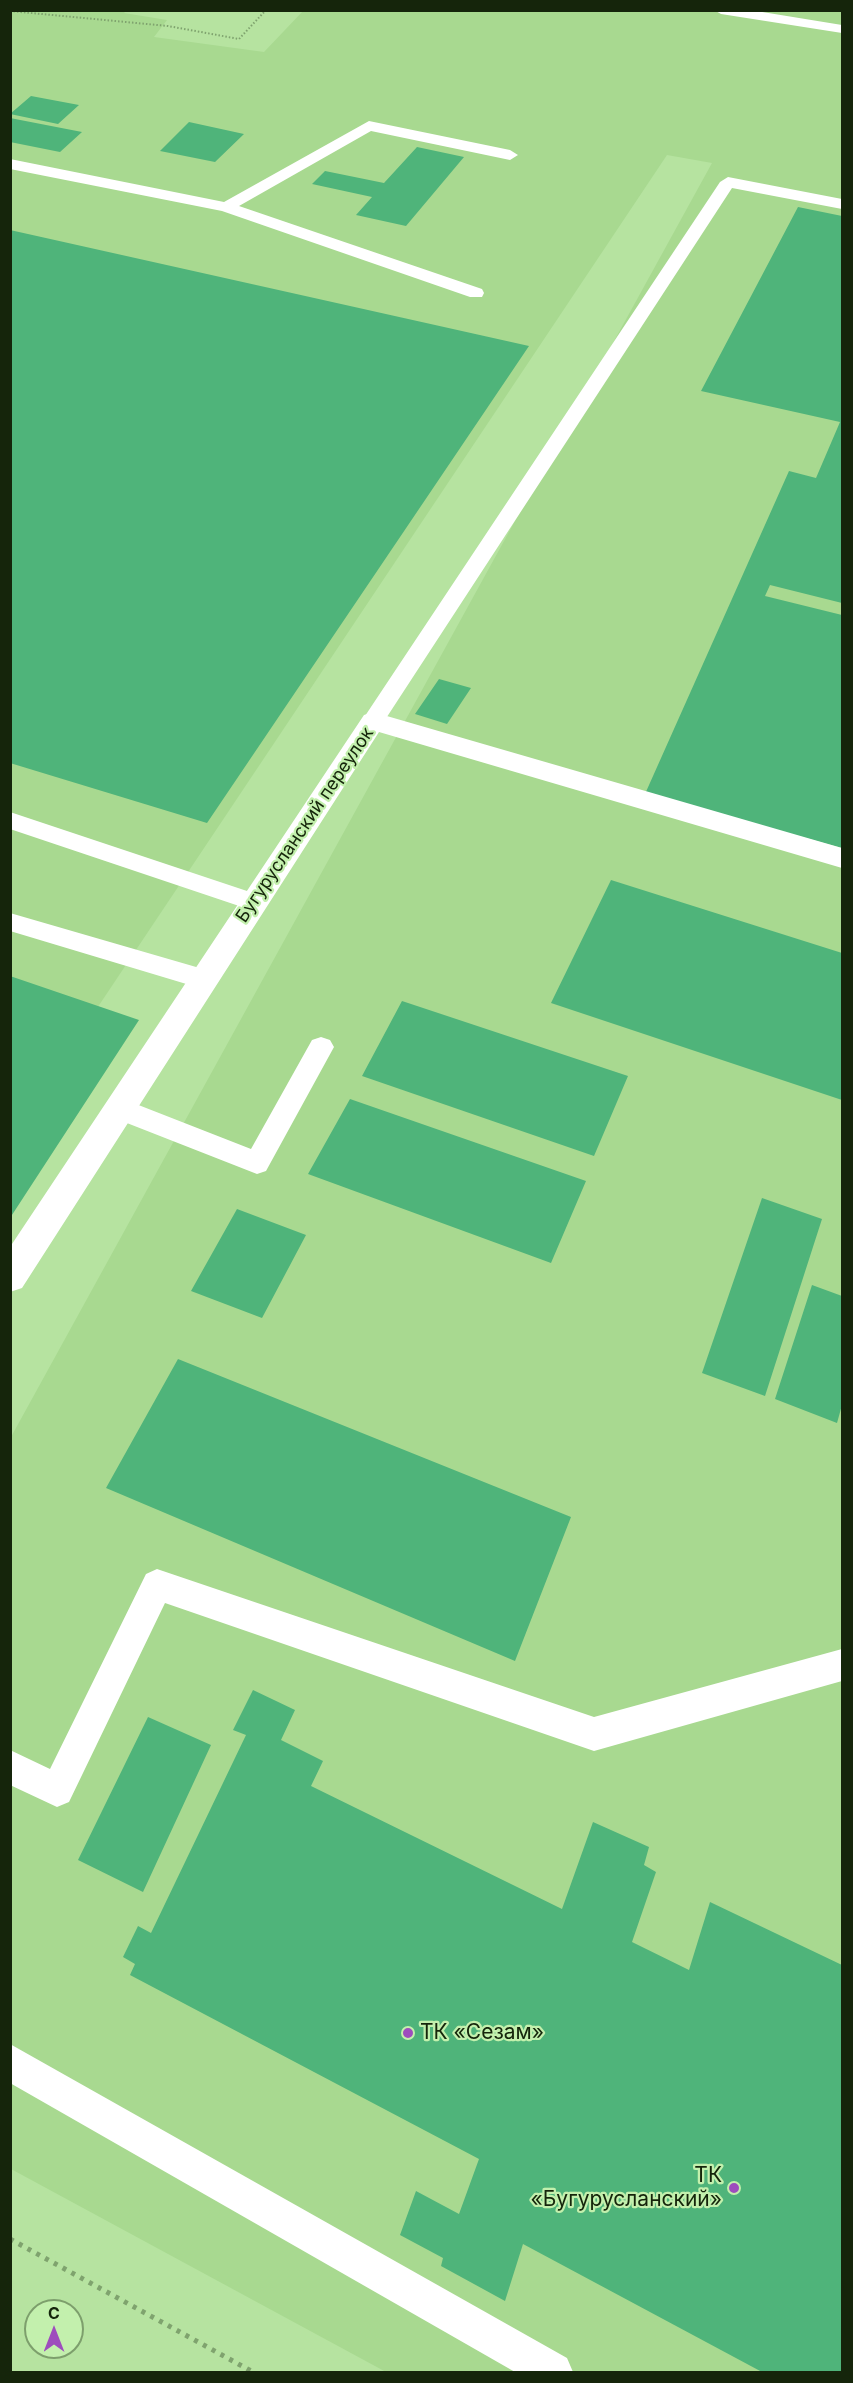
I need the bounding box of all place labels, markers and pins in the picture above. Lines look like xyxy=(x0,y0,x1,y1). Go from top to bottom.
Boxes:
place label: ТК «Сезам» xyxy=(420,2020,544,2046)
marker: ТК «Сезам» xyxy=(401,2026,415,2040)
place label: ТК «Бугурусланский» xyxy=(531,2163,722,2213)
marker: ТК «Бугурусланский» xyxy=(727,2181,741,2195)

